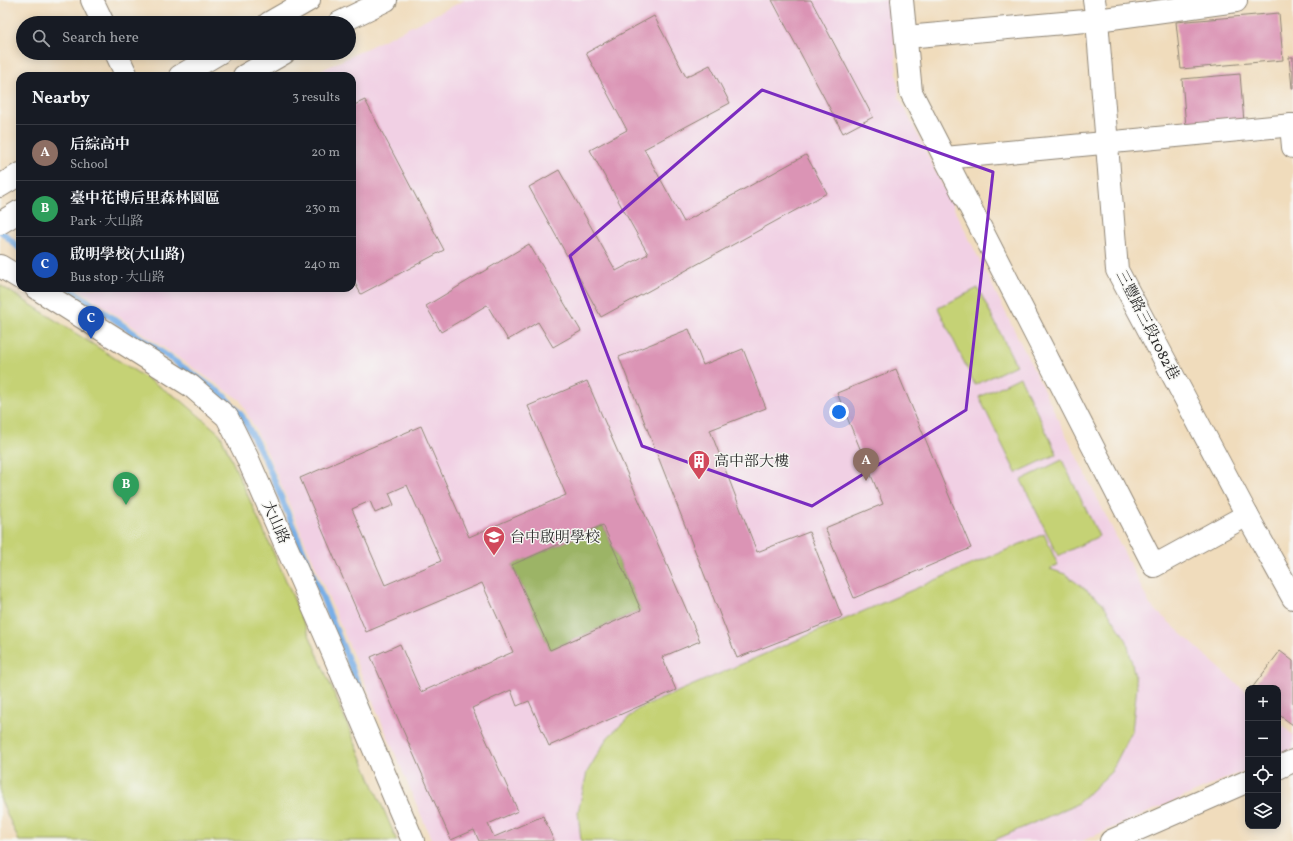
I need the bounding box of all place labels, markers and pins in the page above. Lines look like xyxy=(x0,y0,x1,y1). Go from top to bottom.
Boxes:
pin: C xyxy=(78,306,104,339)
building icon: 高中部大樓 xyxy=(686,448,712,481)
pin: A xyxy=(853,448,879,481)
place label: 高中部大樓 xyxy=(714,452,789,473)
pin: B xyxy=(113,472,139,505)
school or university icon: 台中啟明學校 xyxy=(481,524,507,557)
place label: 台中啟明學校 xyxy=(510,528,600,549)

